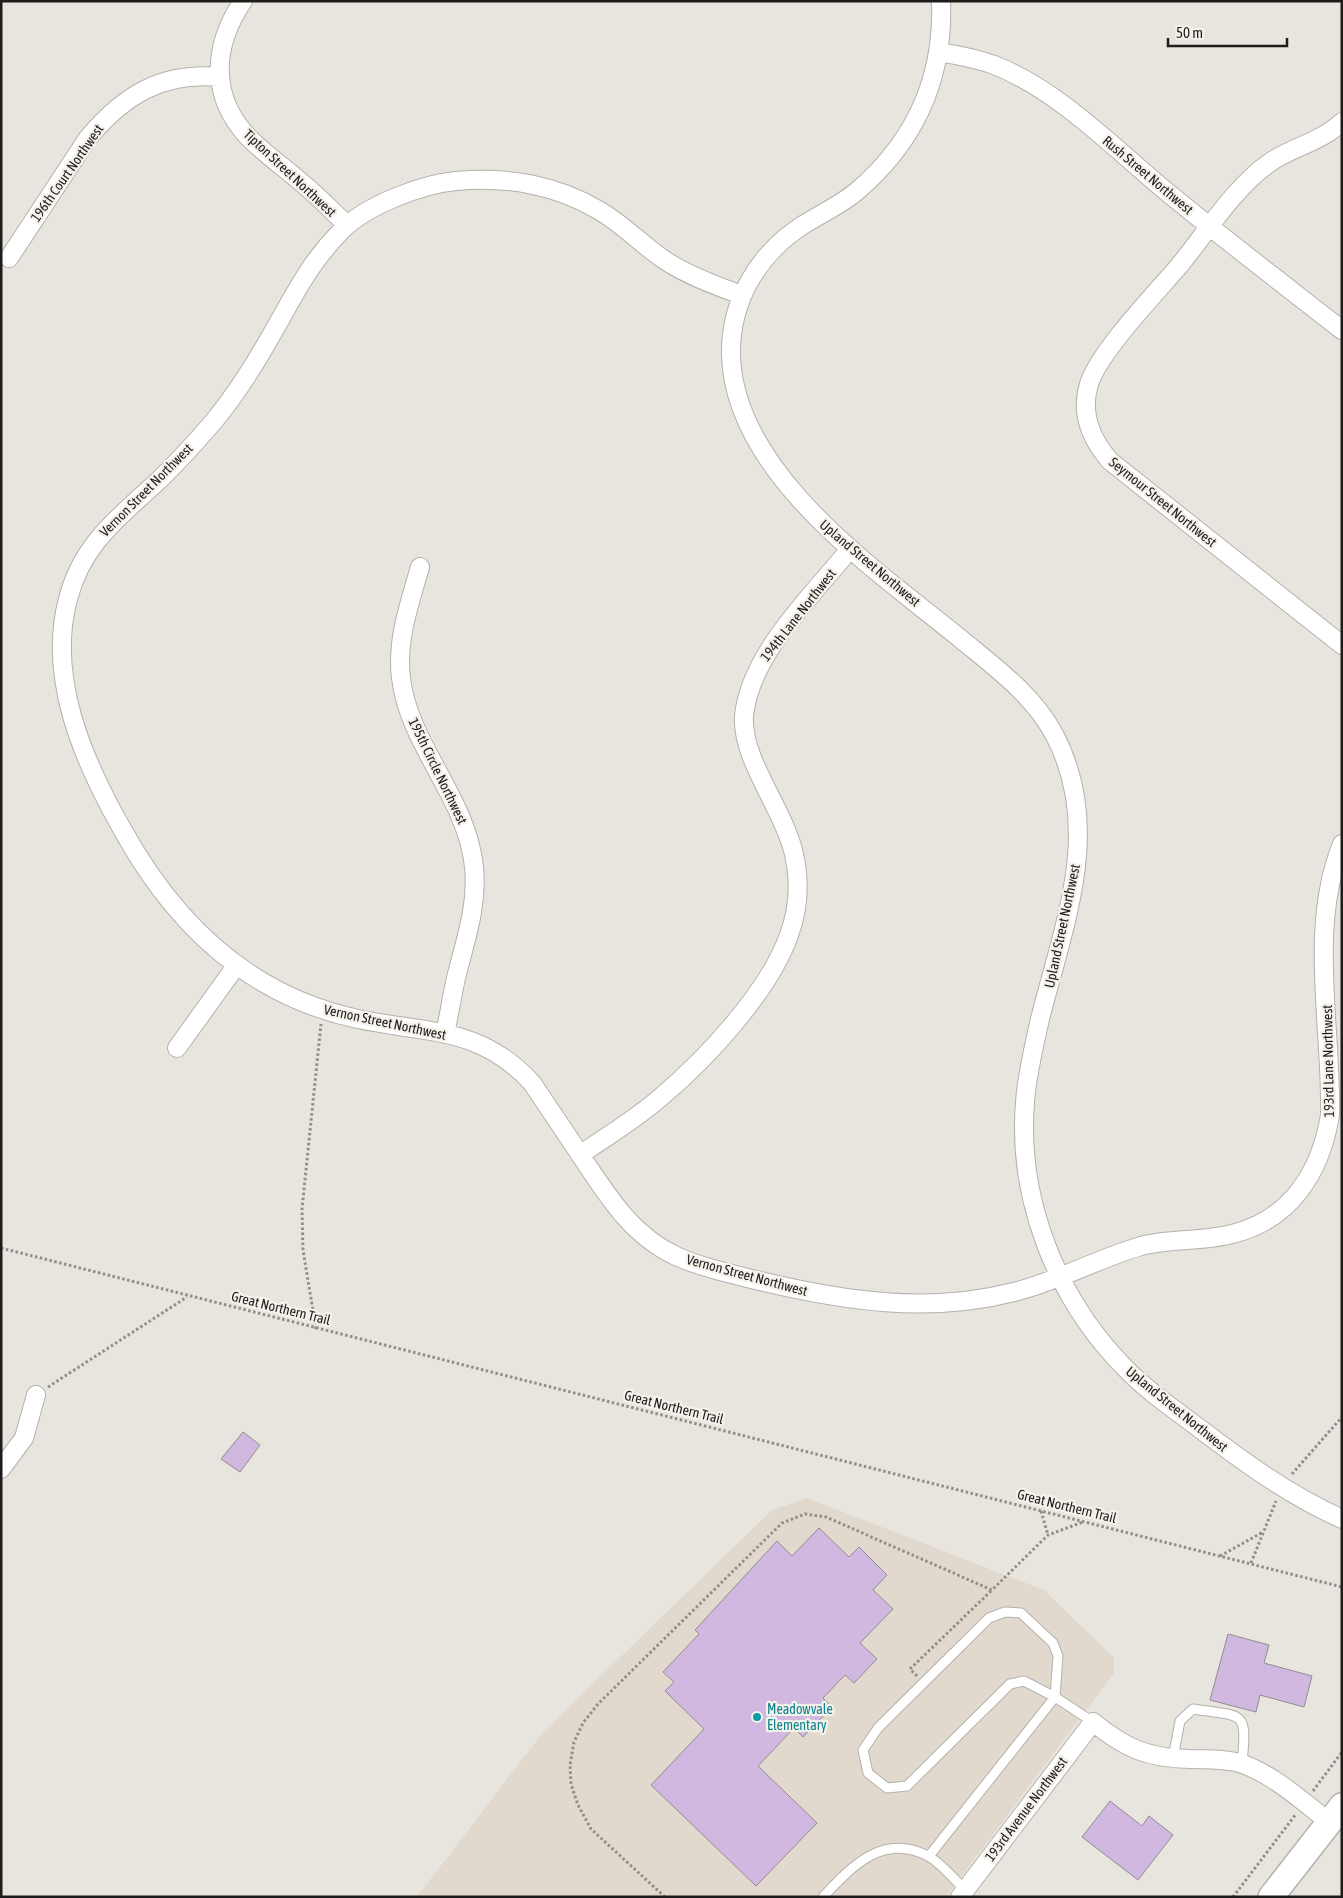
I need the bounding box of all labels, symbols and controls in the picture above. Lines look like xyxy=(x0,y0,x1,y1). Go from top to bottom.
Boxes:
scale bar xyxy=(1168,15,1287,47)
text: 50 m xyxy=(1176,24,1203,41)
street label: 196th Court Northwest xyxy=(27,121,107,225)
street label: Tipton Street Northwest xyxy=(240,126,340,220)
street label: Rush Street Northwest xyxy=(1099,132,1197,218)
street label: Vernon Street Northwest xyxy=(96,440,196,540)
street label: Seymour Street Northwest xyxy=(1106,454,1220,550)
street label: Upland Street Northwest xyxy=(816,516,924,610)
street label: 194th Lane Northwest xyxy=(757,566,839,664)
street label: 195th Circle Northwest xyxy=(405,715,471,827)
street label: Upland Street Northwest xyxy=(1041,863,1083,989)
street label: Vernon Street Northwest xyxy=(322,1001,448,1043)
street label: 193rd Lane Northwest xyxy=(1319,1005,1337,1117)
street label: Vernon Street Northwest xyxy=(685,1251,809,1299)
street label: Great Northern Trail xyxy=(230,1288,333,1328)
street label: Upland Street Northwest xyxy=(1123,1363,1231,1455)
street label: Great Northern Trail xyxy=(623,1387,726,1427)
street label: Great Northern Trail xyxy=(1016,1486,1119,1526)
place label: Meadowvale Elementary xyxy=(767,1701,833,1733)
marker: Meadowvale Elementary xyxy=(751,1711,763,1723)
street label: 193rd Avenue Northwest xyxy=(982,1754,1070,1864)

